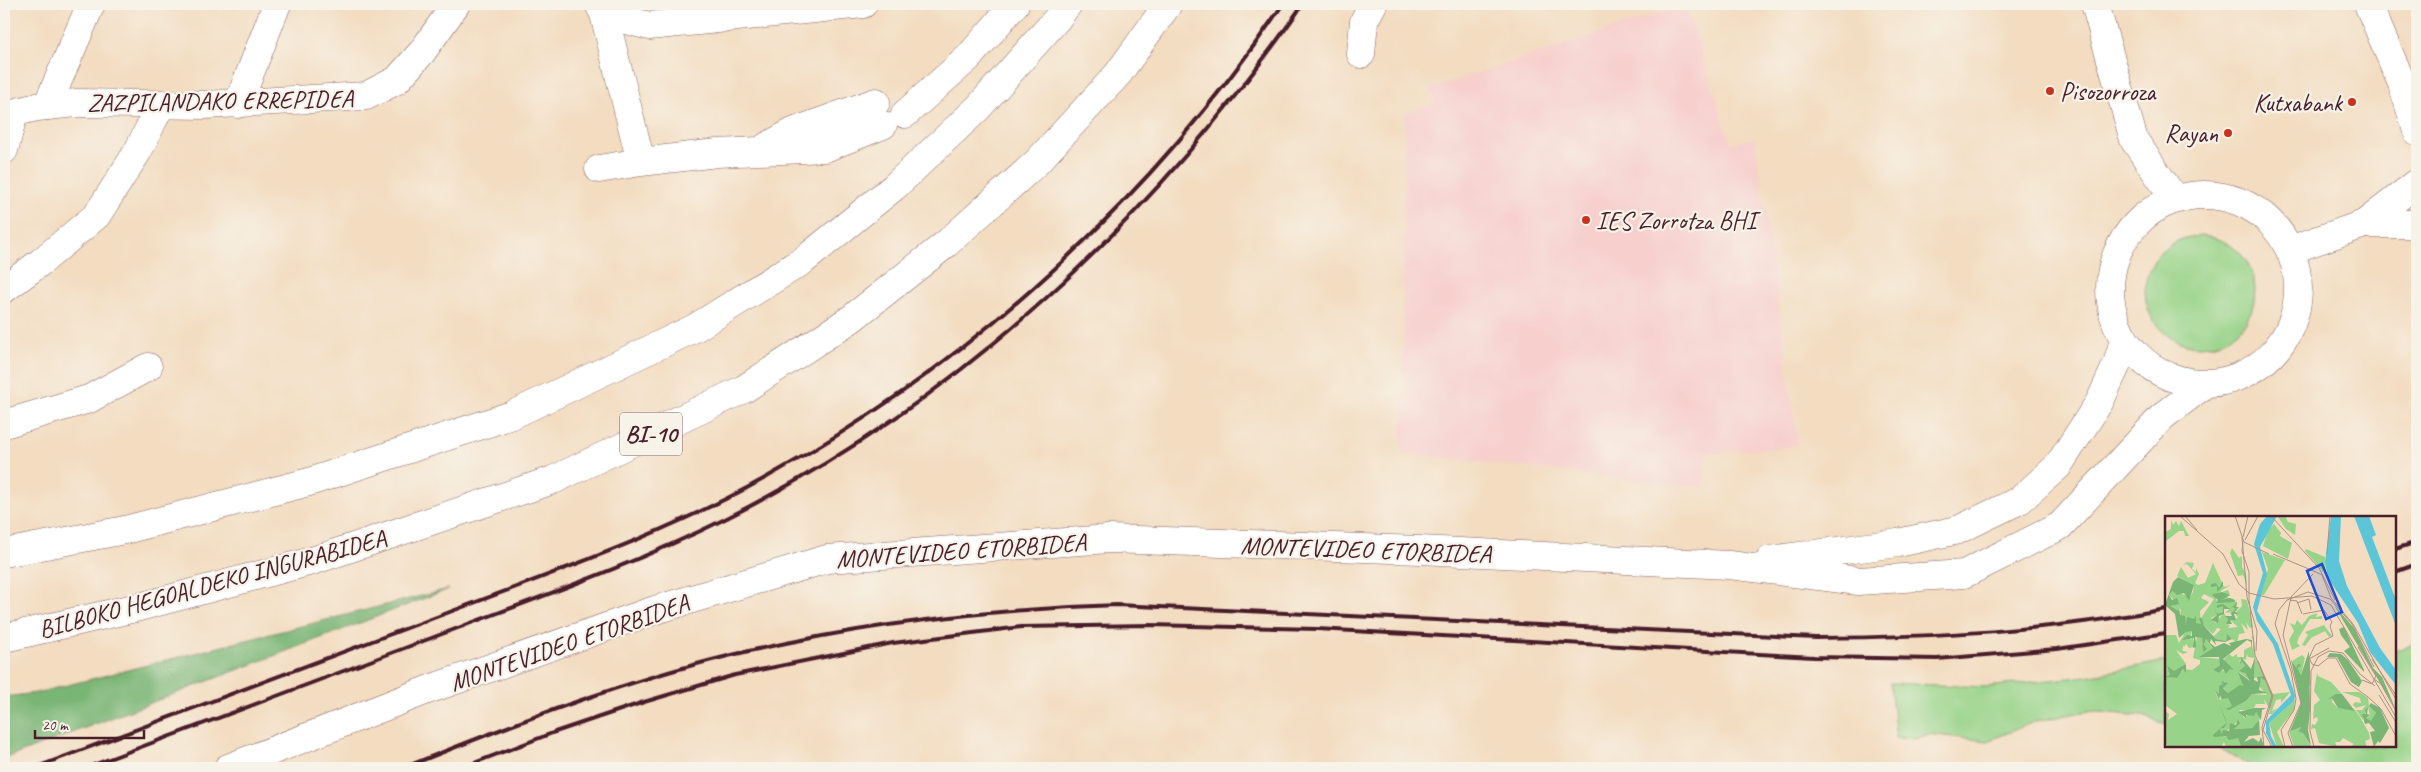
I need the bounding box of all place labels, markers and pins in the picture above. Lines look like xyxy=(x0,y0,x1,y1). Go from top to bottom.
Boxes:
place label: Pisozorroza xyxy=(2060,76,2157,108)
marker: Pisozorroza xyxy=(2044,85,2056,97)
place label: Kutxabank xyxy=(2253,87,2344,119)
marker: Kutxabank xyxy=(2346,96,2358,108)
place label: Rayan xyxy=(2165,118,2219,150)
marker: Rayan xyxy=(2222,127,2234,139)
place label: IES Zorrotza BHI xyxy=(1596,205,1762,237)
marker: IES Zorrotza BHI xyxy=(1580,214,1592,226)

